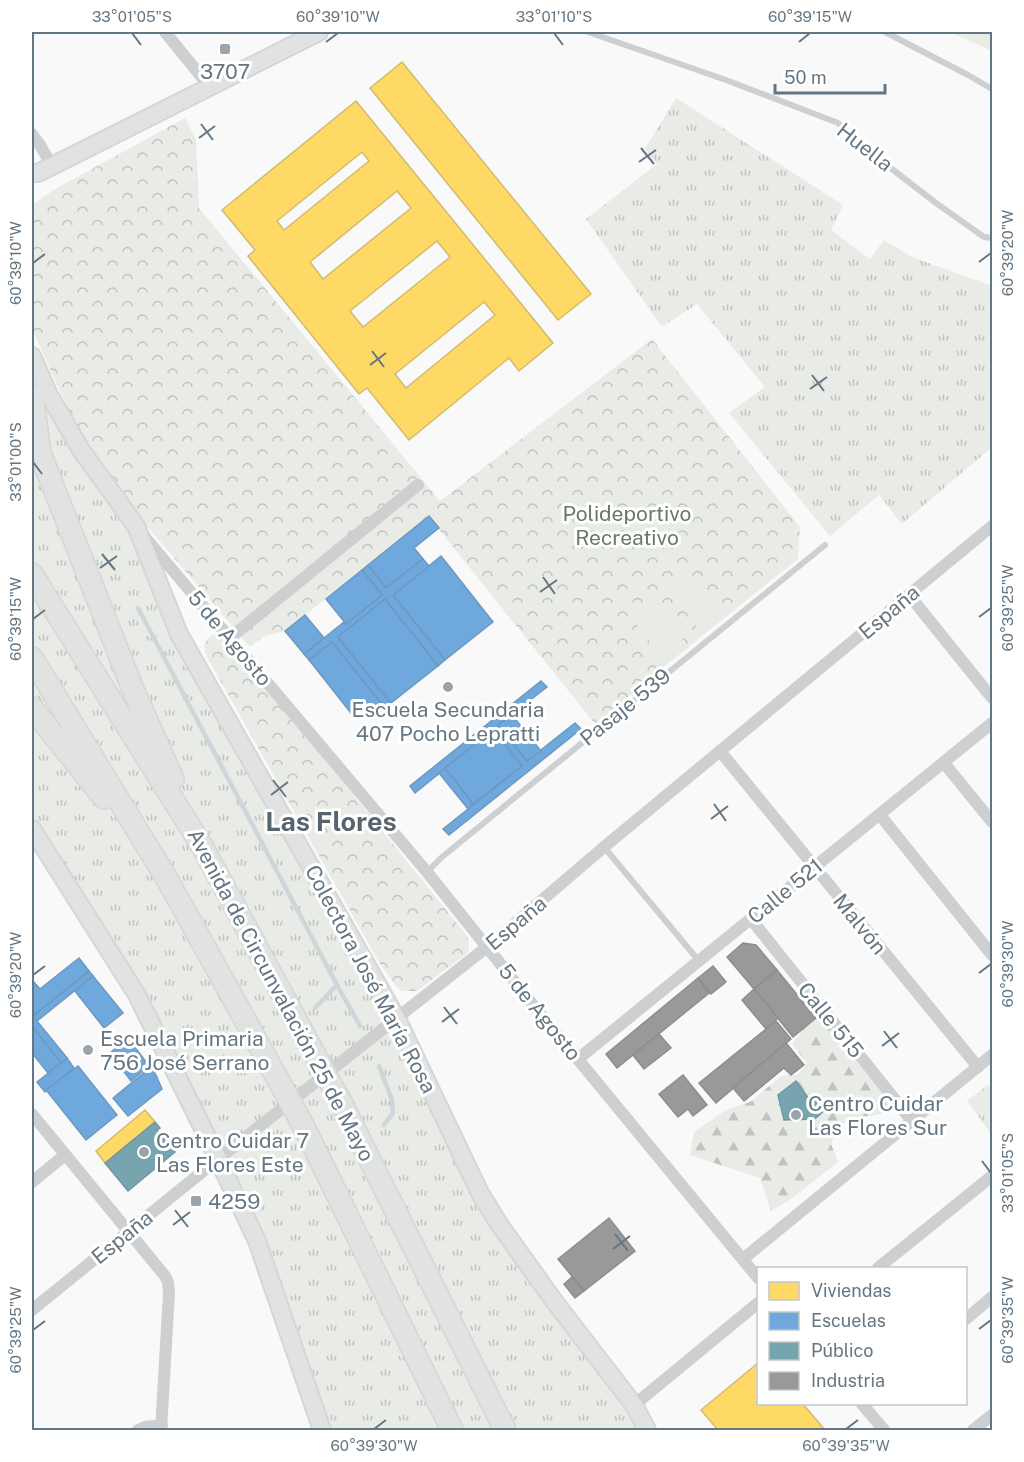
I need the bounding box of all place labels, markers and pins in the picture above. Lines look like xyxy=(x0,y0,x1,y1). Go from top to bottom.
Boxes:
marker: 3707 xyxy=(218,42,232,56)
place label: 3707 xyxy=(200,59,250,84)
marker: Escuela Secundaria 407 Pocho Lepratti xyxy=(441,680,455,694)
place label: Escuela Secundaria 407 Pocho Lepratti xyxy=(352,697,544,746)
place label: Escuela Primaria 756 José Serrano xyxy=(100,1026,269,1075)
marker: Escuela Primaria 756 José Serrano xyxy=(81,1043,95,1057)
place label: Centro Cuidar Las Flores Sur xyxy=(808,1091,947,1140)
marker: Centro Cuidar Las Flores Sur xyxy=(789,1108,803,1122)
place label: Centro Cuidar 7 Las Flores Este xyxy=(156,1128,309,1177)
marker: Centro Cuidar 7 Las Flores Este xyxy=(137,1145,151,1159)
place label: 4259 xyxy=(208,1189,260,1214)
marker: 4259 xyxy=(189,1194,203,1208)

